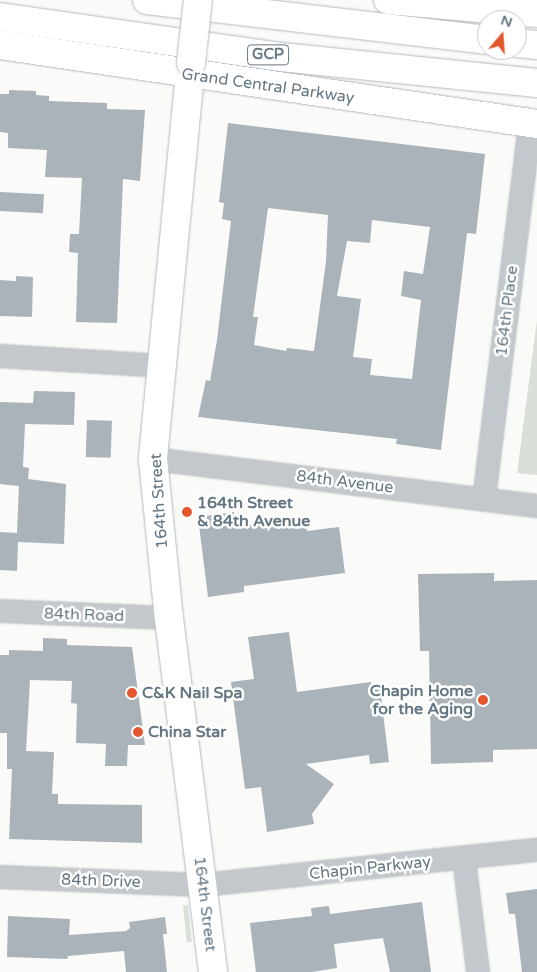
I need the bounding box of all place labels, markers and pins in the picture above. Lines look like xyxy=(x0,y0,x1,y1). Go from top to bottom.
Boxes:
place label: 164th Street & 84th Avenue xyxy=(197,493,310,531)
marker: 164th Street & 84th Avenue xyxy=(181,506,193,518)
place label: Chapin Home for the Aging xyxy=(370,681,473,719)
place label: C&K Nail Spa xyxy=(142,683,242,703)
marker: C&K Nail Spa xyxy=(126,687,138,699)
marker: Chapin Home for the Aging xyxy=(477,694,489,706)
place label: China Star xyxy=(148,722,226,742)
marker: China Star xyxy=(132,726,144,738)

